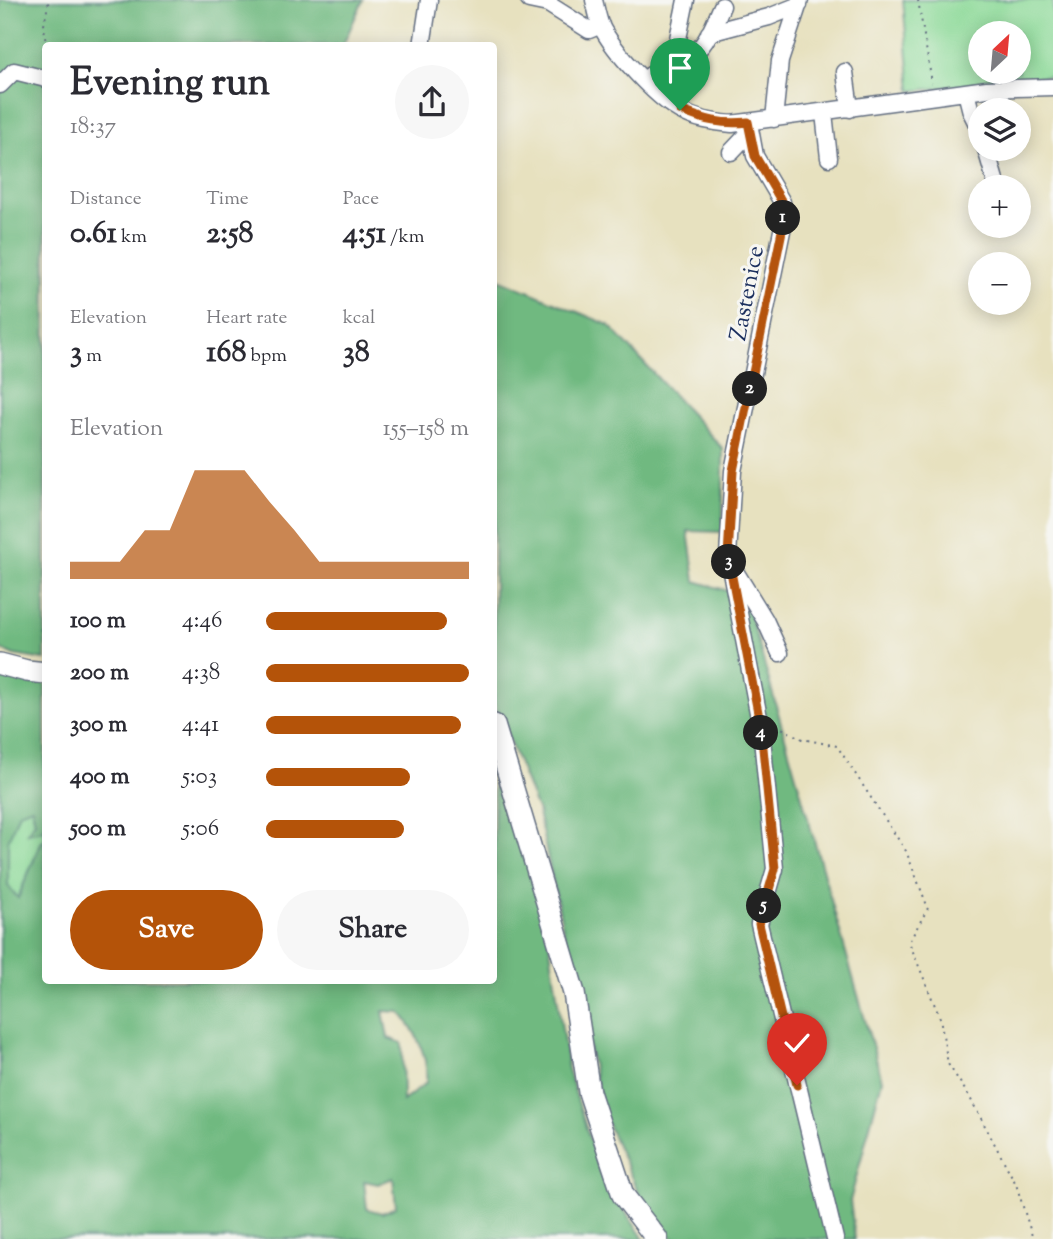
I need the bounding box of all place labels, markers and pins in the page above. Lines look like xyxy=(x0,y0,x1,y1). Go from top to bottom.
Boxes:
pin xyxy=(650,38,710,110)
pin: 1 xyxy=(766,200,800,235)
pin: 2 xyxy=(732,372,768,406)
pin: 3 xyxy=(712,544,746,580)
pin: 4 xyxy=(744,716,778,750)
pin: 5 xyxy=(746,888,782,923)
pin xyxy=(767,1013,827,1085)

